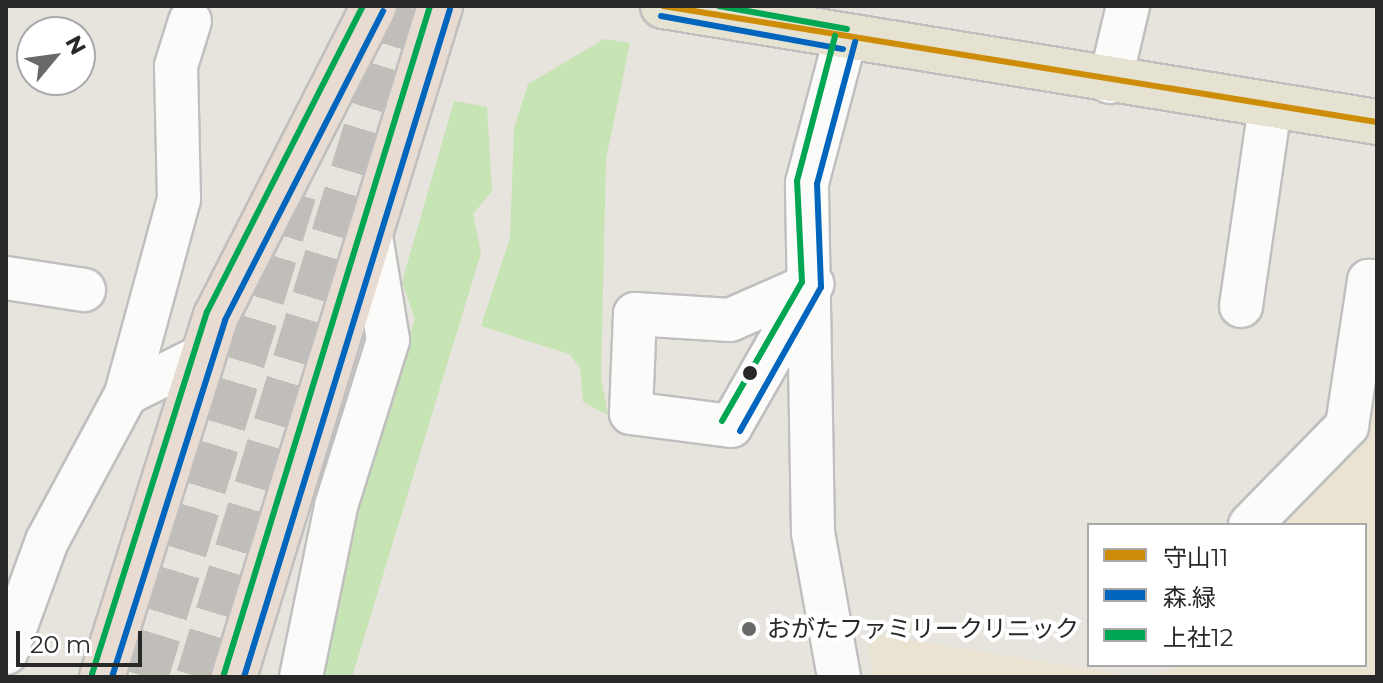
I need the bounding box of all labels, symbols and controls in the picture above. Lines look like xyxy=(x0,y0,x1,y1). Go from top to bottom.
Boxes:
north arrow xyxy=(16,16,96,96)
text: N xyxy=(60,31,92,59)
unlabelled marker xyxy=(742,365,758,381)
legend xyxy=(1087,523,1367,667)
text: 守山11 xyxy=(1163,543,1228,572)
text: 森.緑 xyxy=(1163,583,1216,612)
scale bar xyxy=(20,615,146,665)
place label: おがたファミリークリニック xyxy=(767,615,1079,643)
marker: おがたファミリークリニック xyxy=(738,618,760,640)
text: 上社12 xyxy=(1163,623,1233,652)
text: 20 m xyxy=(30,630,91,659)

